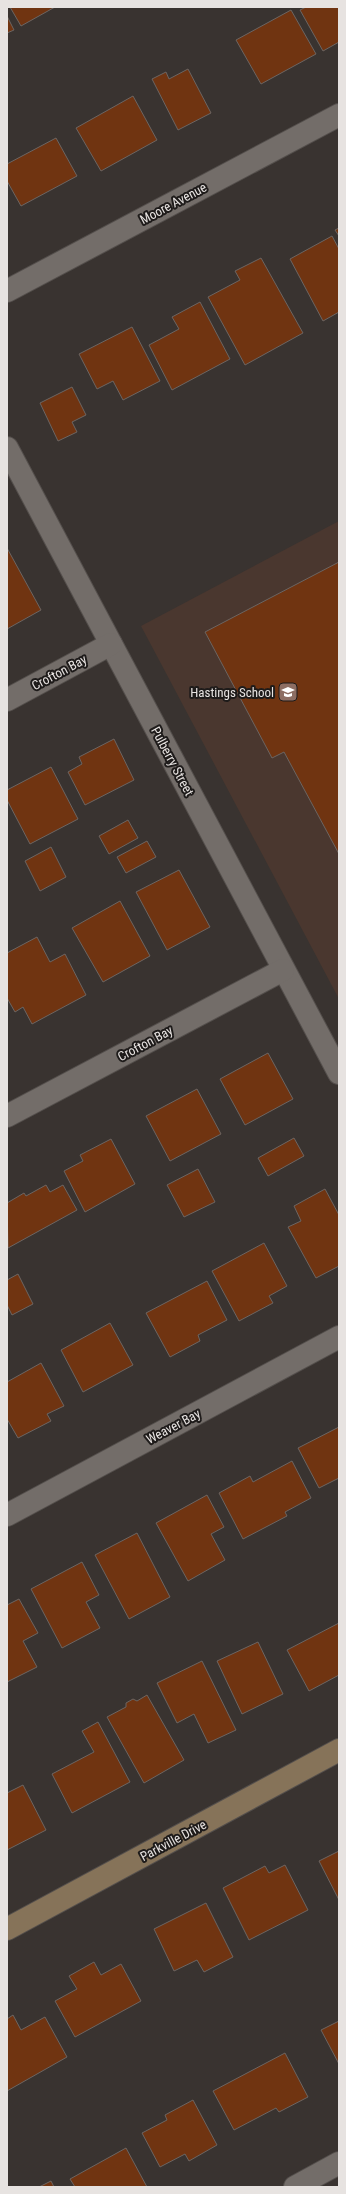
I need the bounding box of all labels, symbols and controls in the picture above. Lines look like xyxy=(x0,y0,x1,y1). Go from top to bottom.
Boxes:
street label: Moore Avenue xyxy=(137,180,209,227)
street label: Crofton Bay xyxy=(29,651,90,693)
school or university icon: Hastings School xyxy=(277,681,299,703)
place label: Hastings School xyxy=(190,685,274,700)
street label: Pulberry Street xyxy=(148,724,197,798)
street label: Crofton Bay xyxy=(115,1022,176,1064)
street label: Weaver Bay xyxy=(144,1406,203,1447)
street label: Parkville Drive xyxy=(138,1817,209,1864)

